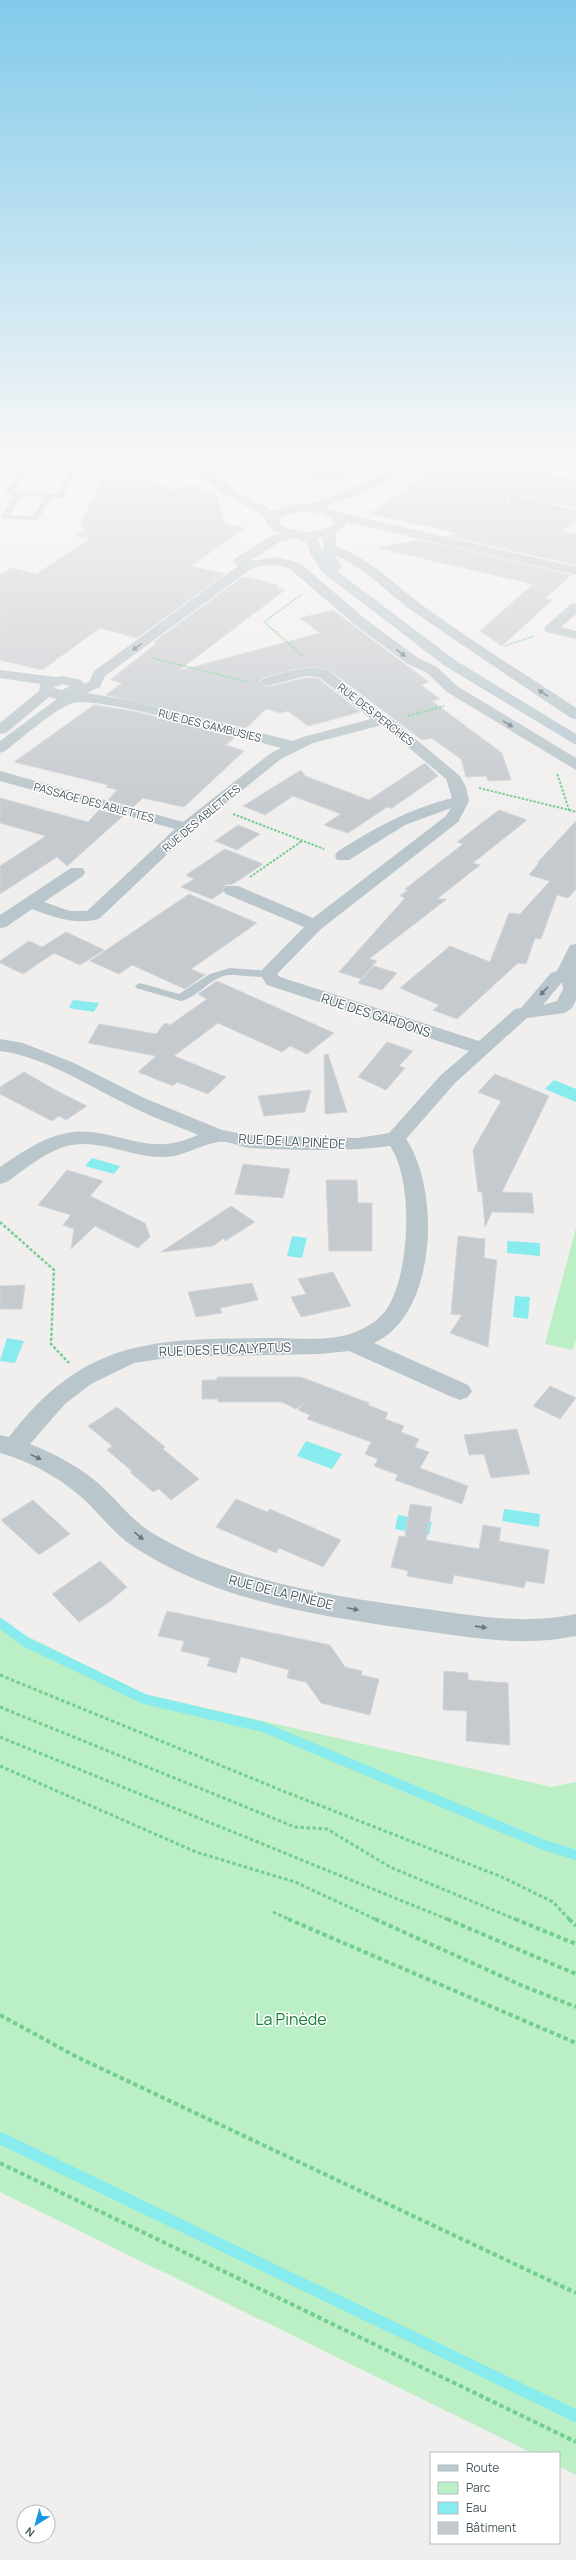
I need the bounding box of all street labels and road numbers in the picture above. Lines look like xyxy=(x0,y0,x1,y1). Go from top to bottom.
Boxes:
street label: RUE DES PERCHES xyxy=(335,679,418,749)
street label: RUE DES GAMBUSIES xyxy=(157,705,263,745)
street label: PASSAGE DES ABLETTES xyxy=(32,779,156,825)
street label: RUE DES ABLETTES xyxy=(159,781,243,855)
street label: RUE DES GARDONS xyxy=(319,989,433,1041)
street label: RUE DE LA PINÈDE xyxy=(238,1129,346,1153)
street label: RUE DES EUCALYPTUS xyxy=(158,1338,292,1360)
street label: RUE DE LA PINÈDE xyxy=(227,1570,335,1614)

